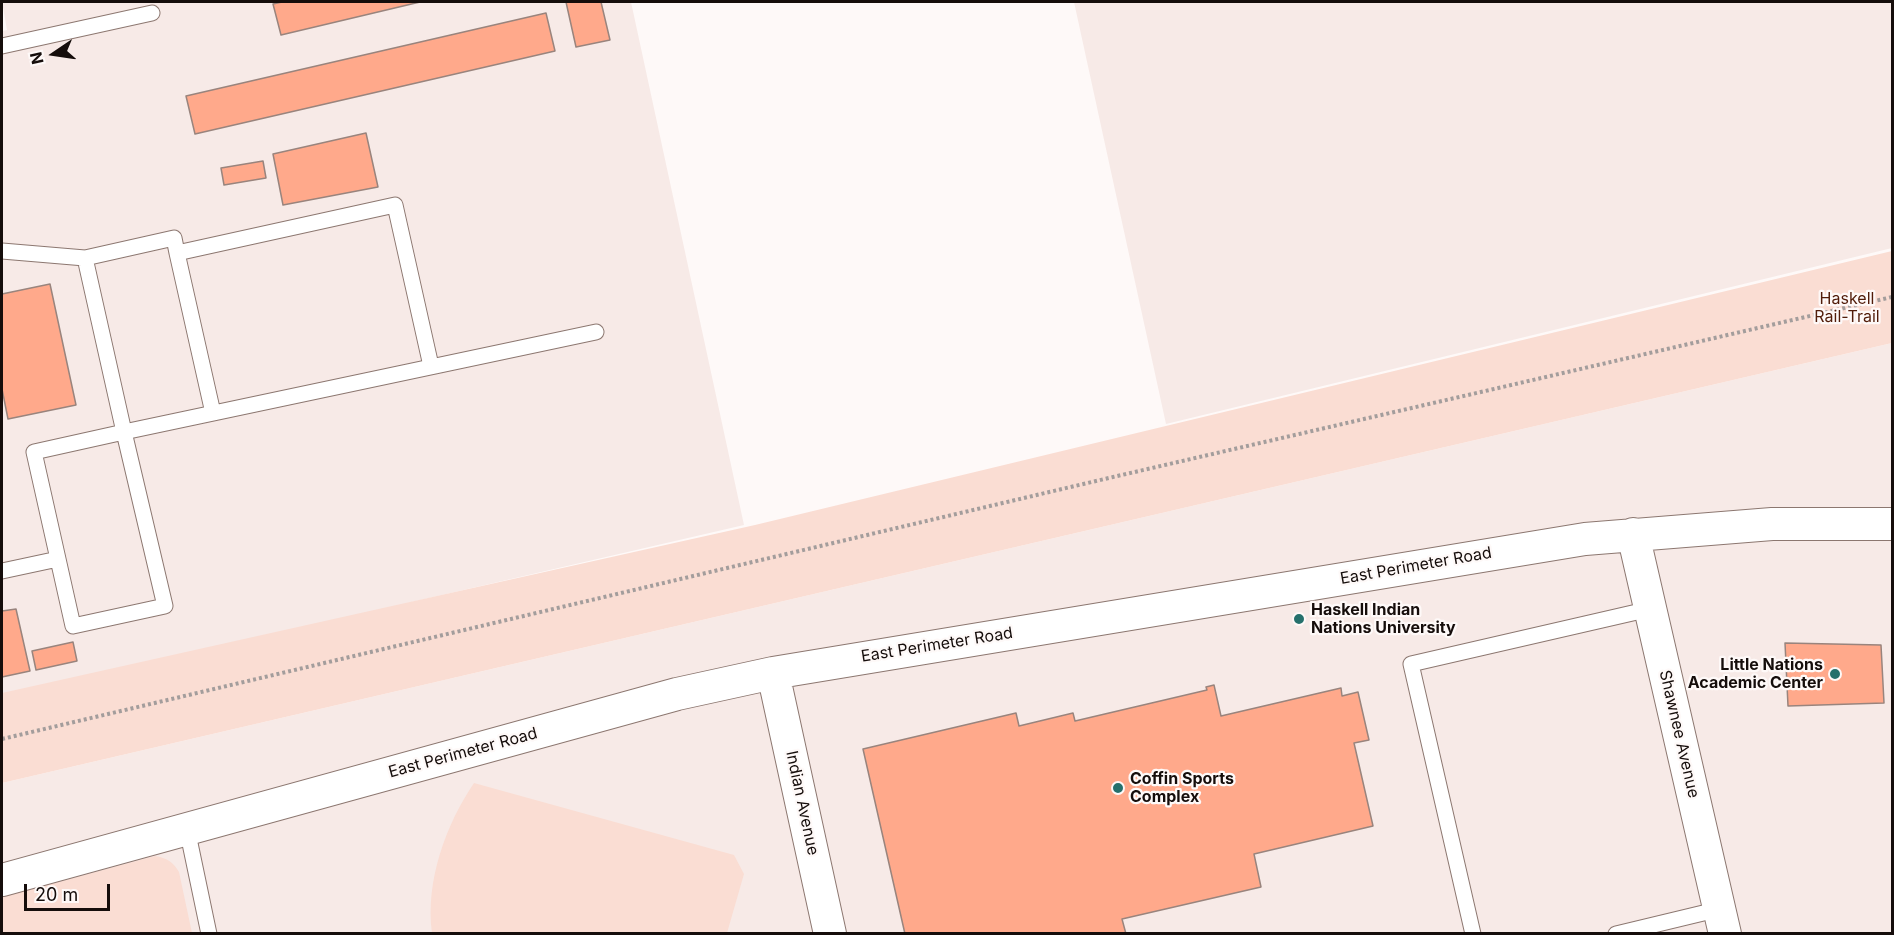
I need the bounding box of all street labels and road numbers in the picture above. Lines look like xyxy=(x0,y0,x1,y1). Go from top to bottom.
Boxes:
street label: East Perimeter Road xyxy=(1339,543,1493,589)
street label: East Perimeter Road xyxy=(860,624,1014,666)
street label: Shawnee Avenue xyxy=(1655,668,1703,800)
street label: East Perimeter Road xyxy=(386,724,540,782)
street label: Indian Avenue xyxy=(782,749,822,857)

